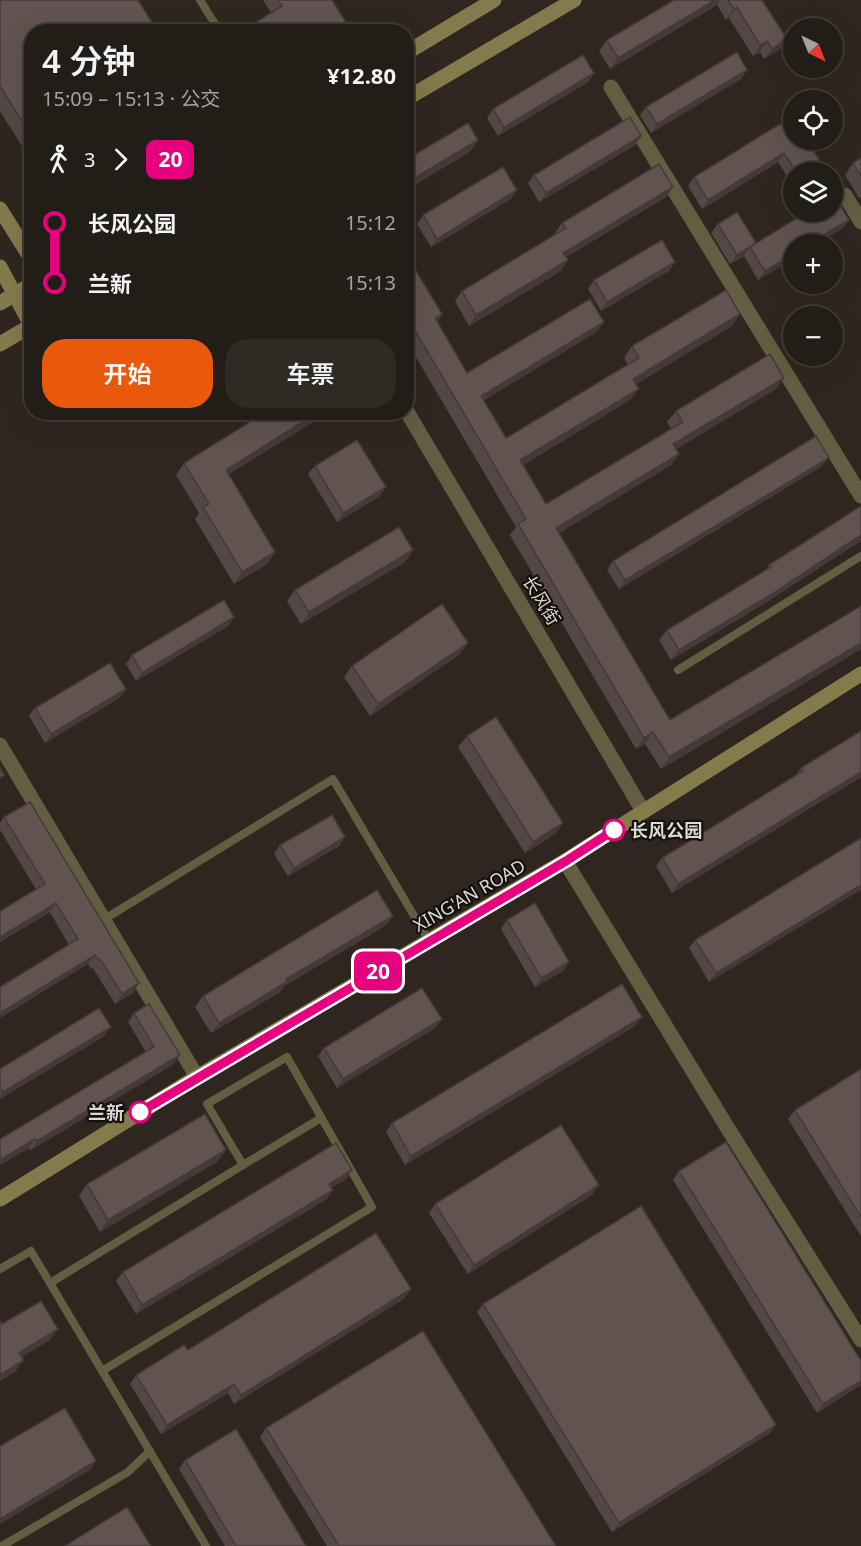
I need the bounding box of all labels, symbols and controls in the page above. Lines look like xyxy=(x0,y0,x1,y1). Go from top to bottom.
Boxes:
north arrow xyxy=(783,18,843,78)
map controls xyxy=(783,18,843,366)
text: 4 分钟 xyxy=(42,38,135,83)
text: ¥12.80 xyxy=(327,60,396,90)
text: 15:09 – 15:13 · 公交 xyxy=(42,85,220,112)
button: locate xyxy=(783,90,843,150)
icon: walk xyxy=(42,143,75,176)
icon: forward xyxy=(104,143,137,176)
text: 20 xyxy=(158,145,182,173)
text: 3 xyxy=(84,146,95,173)
button: layers xyxy=(783,162,843,222)
text: 长风公园 xyxy=(88,208,176,238)
text: 15:12 xyxy=(345,209,396,236)
button: + xyxy=(783,234,843,294)
text: 兰新 xyxy=(88,268,132,298)
text: 15:13 xyxy=(345,269,396,296)
button: − xyxy=(783,306,843,366)
button: 开始 xyxy=(42,339,213,408)
button: 车票 xyxy=(225,339,396,408)
street label: 长风街 xyxy=(518,571,566,629)
place label: 长风公园 xyxy=(630,818,702,842)
marker: 长风公园 xyxy=(603,819,625,841)
street label: XING'AN ROAD xyxy=(409,853,529,937)
line badge: 20 xyxy=(351,952,405,990)
text: 20 xyxy=(366,957,390,985)
place label: 兰新 xyxy=(88,1100,124,1124)
marker: 兰新 xyxy=(129,1101,151,1123)

